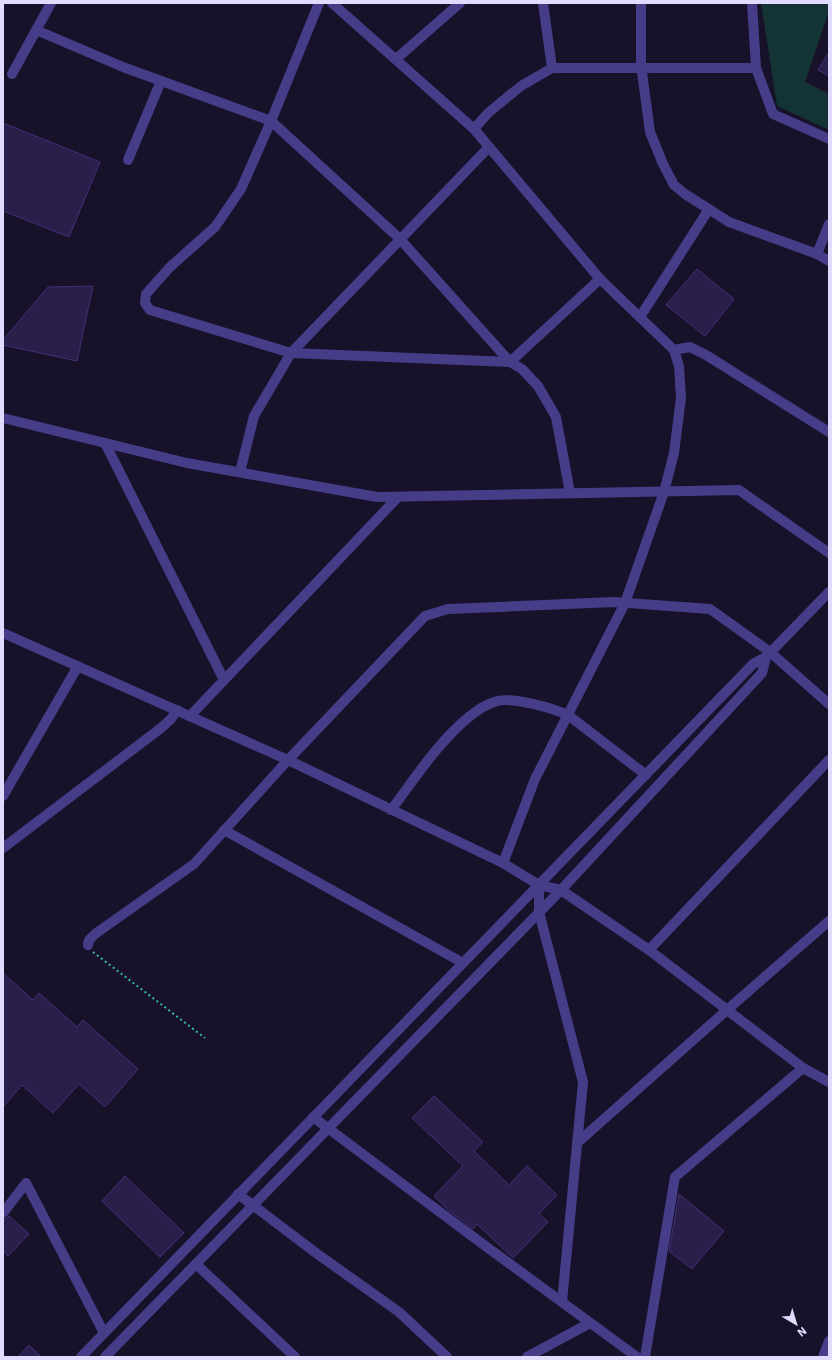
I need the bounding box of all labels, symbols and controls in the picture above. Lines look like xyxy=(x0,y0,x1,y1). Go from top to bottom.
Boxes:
north arrow xyxy=(776,1304,816,1344)
text: N xyxy=(795,1324,810,1340)

